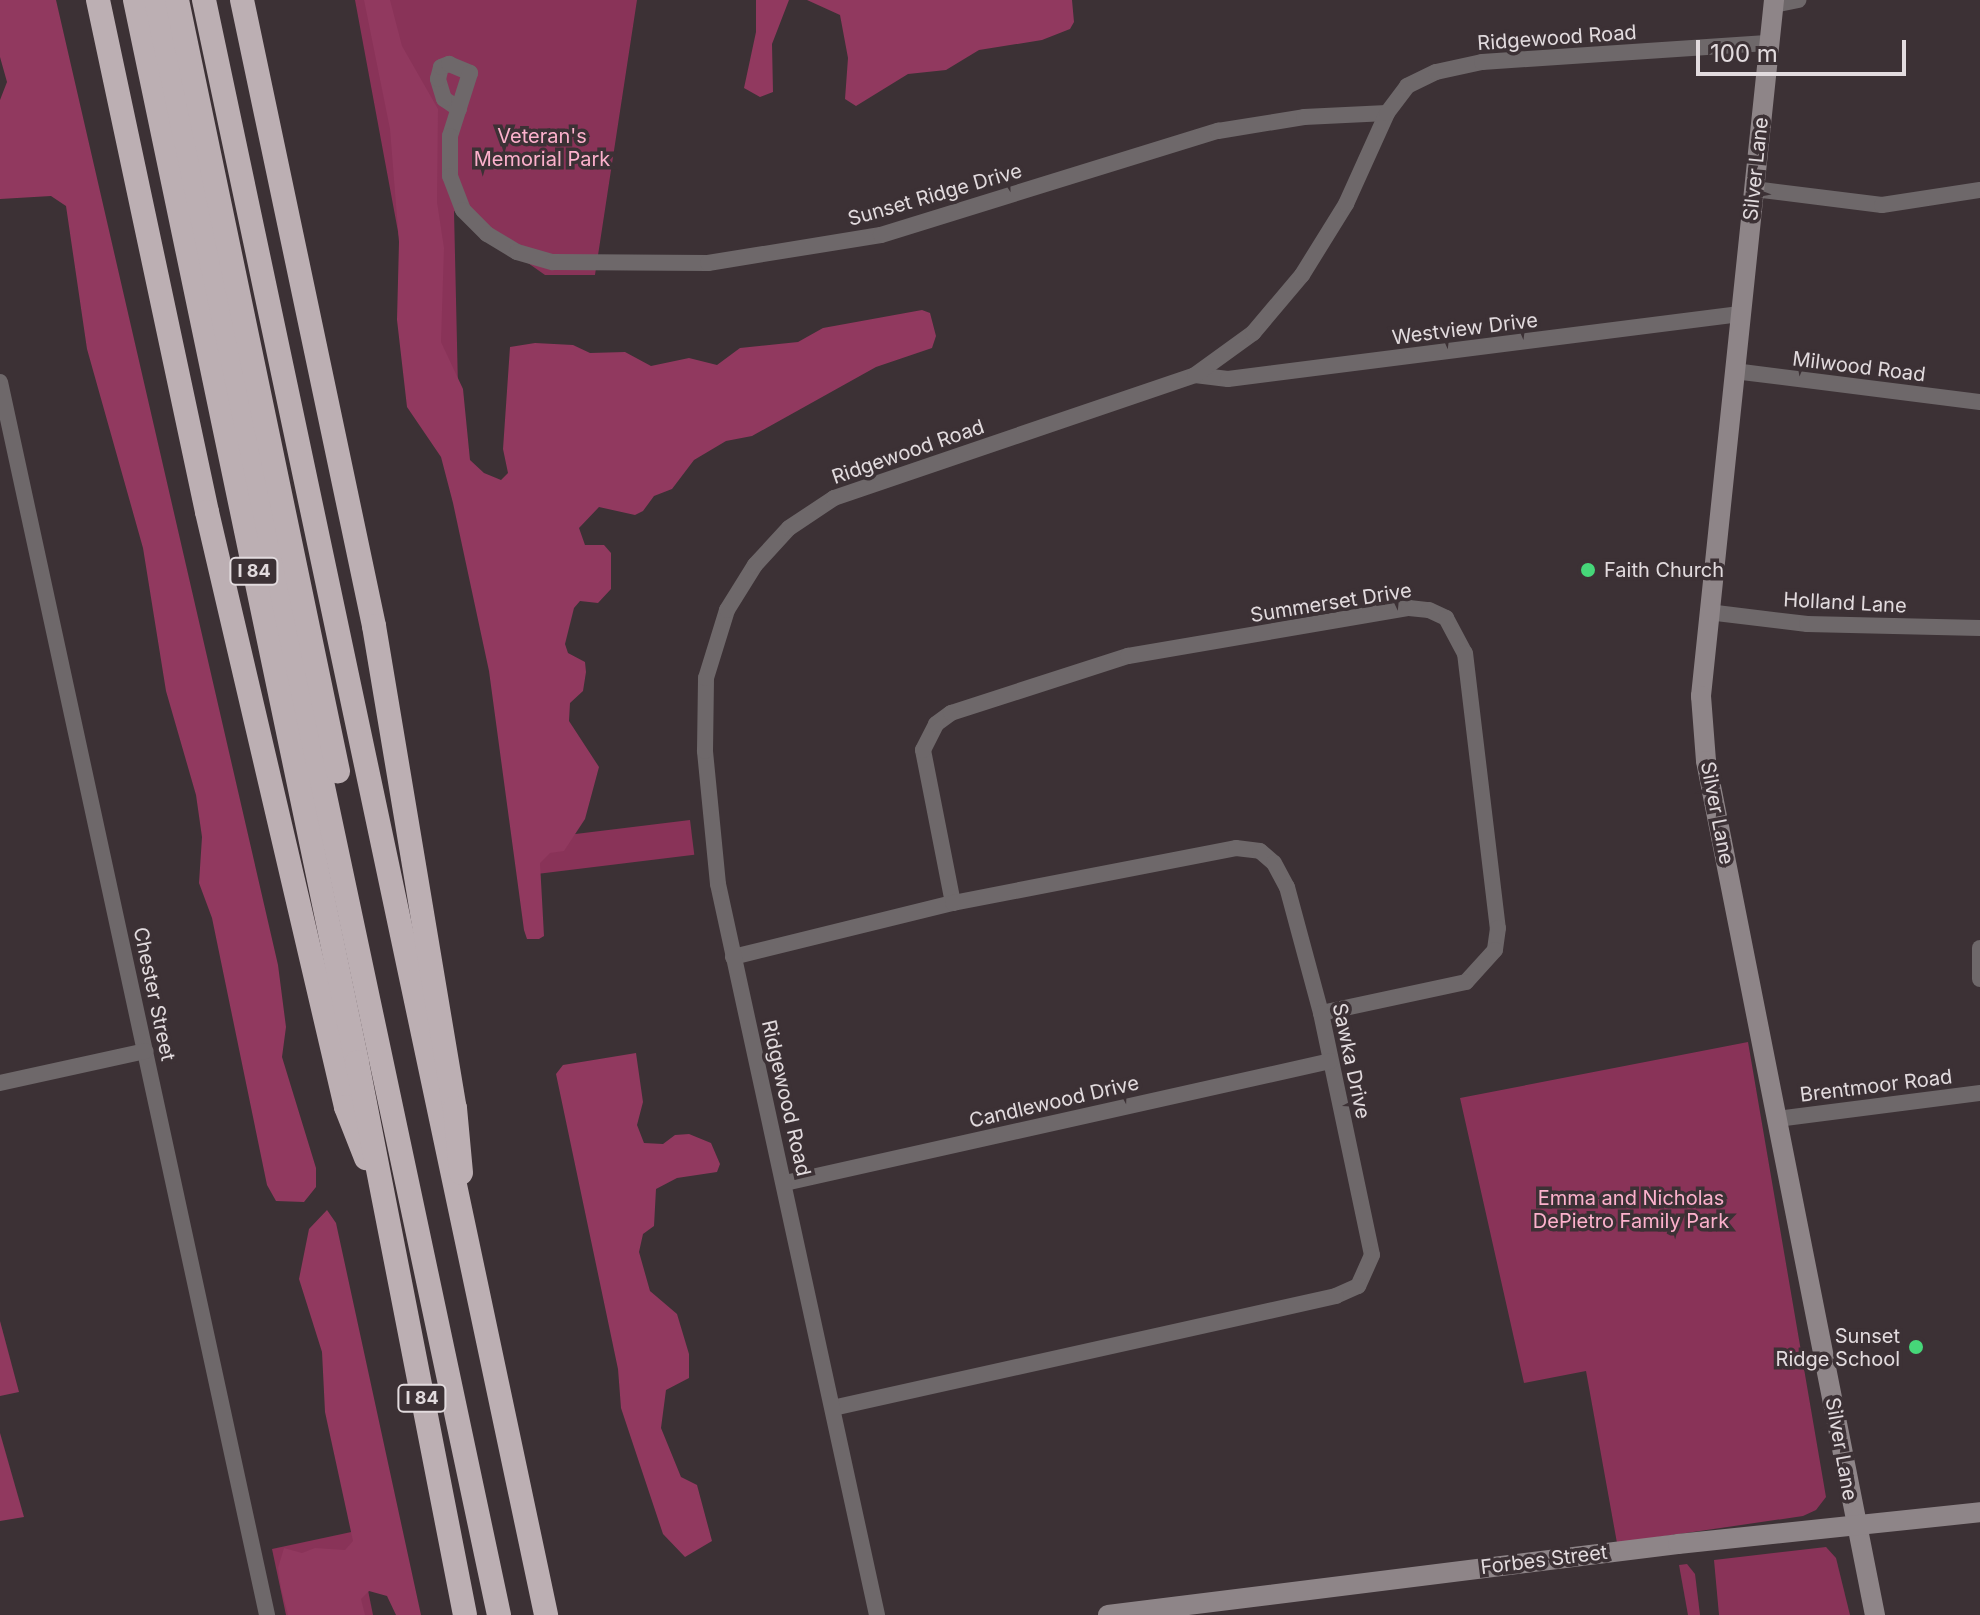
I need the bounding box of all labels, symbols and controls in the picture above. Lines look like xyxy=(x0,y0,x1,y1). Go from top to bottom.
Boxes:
street label: Ridgewood Road xyxy=(1477,20,1637,56)
scale bar xyxy=(1700,24,1910,74)
text: 100 m xyxy=(1710,39,1778,68)
street label: Silver Lane xyxy=(1739,116,1773,222)
park label: Veteran's Memorial Park xyxy=(474,124,610,171)
street label: Sunset Ridge Drive xyxy=(845,159,1025,231)
street label: Westview Drive xyxy=(1391,308,1539,350)
street label: Milwood Road xyxy=(1791,347,1927,387)
street label: Ridgewood Road xyxy=(829,415,987,489)
road number: I 84 xyxy=(228,557,280,585)
place label: Faith Church xyxy=(1604,558,1724,582)
marker: Faith Church xyxy=(1579,561,1597,579)
street label: Summerset Drive xyxy=(1249,578,1413,628)
street label: Holland Lane xyxy=(1783,588,1907,618)
street label: Silver Lane xyxy=(1695,760,1739,866)
street label: Chester Street xyxy=(128,925,180,1063)
street label: Sawka Drive xyxy=(1327,1001,1375,1121)
street label: Ridgewood Road xyxy=(756,1018,816,1178)
street label: Brentmoor Road xyxy=(1799,1065,1953,1107)
street label: Candlewood Drive xyxy=(967,1071,1141,1133)
park label: Emma and Nicholas DePietro Family Park xyxy=(1533,1186,1729,1233)
place label: Sunset Ridge School xyxy=(1776,1324,1900,1371)
marker: Sunset Ridge School xyxy=(1907,1338,1925,1356)
road number: I 84 xyxy=(396,1384,448,1412)
street label: Silver Lane xyxy=(1820,1396,1862,1502)
street label: Forbes Street xyxy=(1479,1540,1609,1580)

